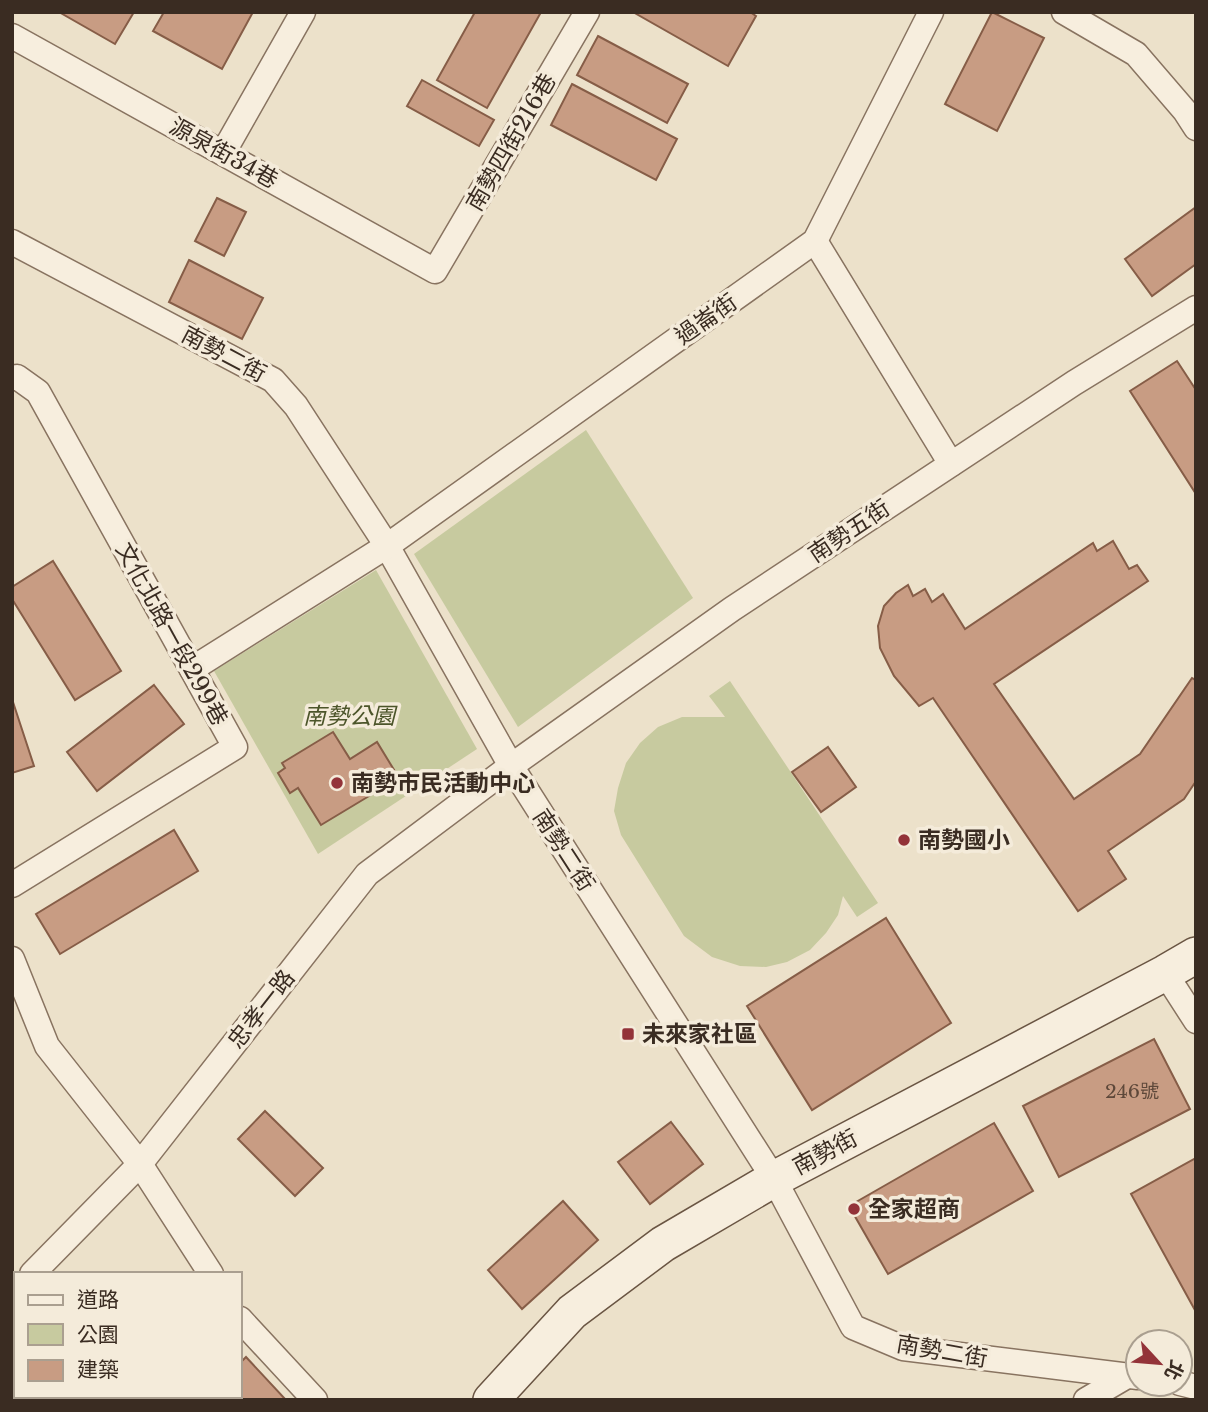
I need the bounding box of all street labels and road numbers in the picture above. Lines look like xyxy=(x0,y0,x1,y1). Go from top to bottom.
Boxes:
street label: 南勢四街216巷 xyxy=(460,68,562,216)
street label: 源泉街34巷 xyxy=(165,112,283,194)
street label: 過崙街 xyxy=(670,288,742,350)
street label: 南勢二街 xyxy=(177,320,271,388)
street label: 南勢五街 xyxy=(803,494,895,568)
street label: 文化北路一段299巷 xyxy=(110,538,234,730)
street label: 南勢二街 xyxy=(527,804,601,896)
street label: 忠孝一路 xyxy=(222,964,300,1054)
street label: 南勢街 xyxy=(788,1123,862,1181)
street label: 南勢二街 xyxy=(894,1329,990,1373)

